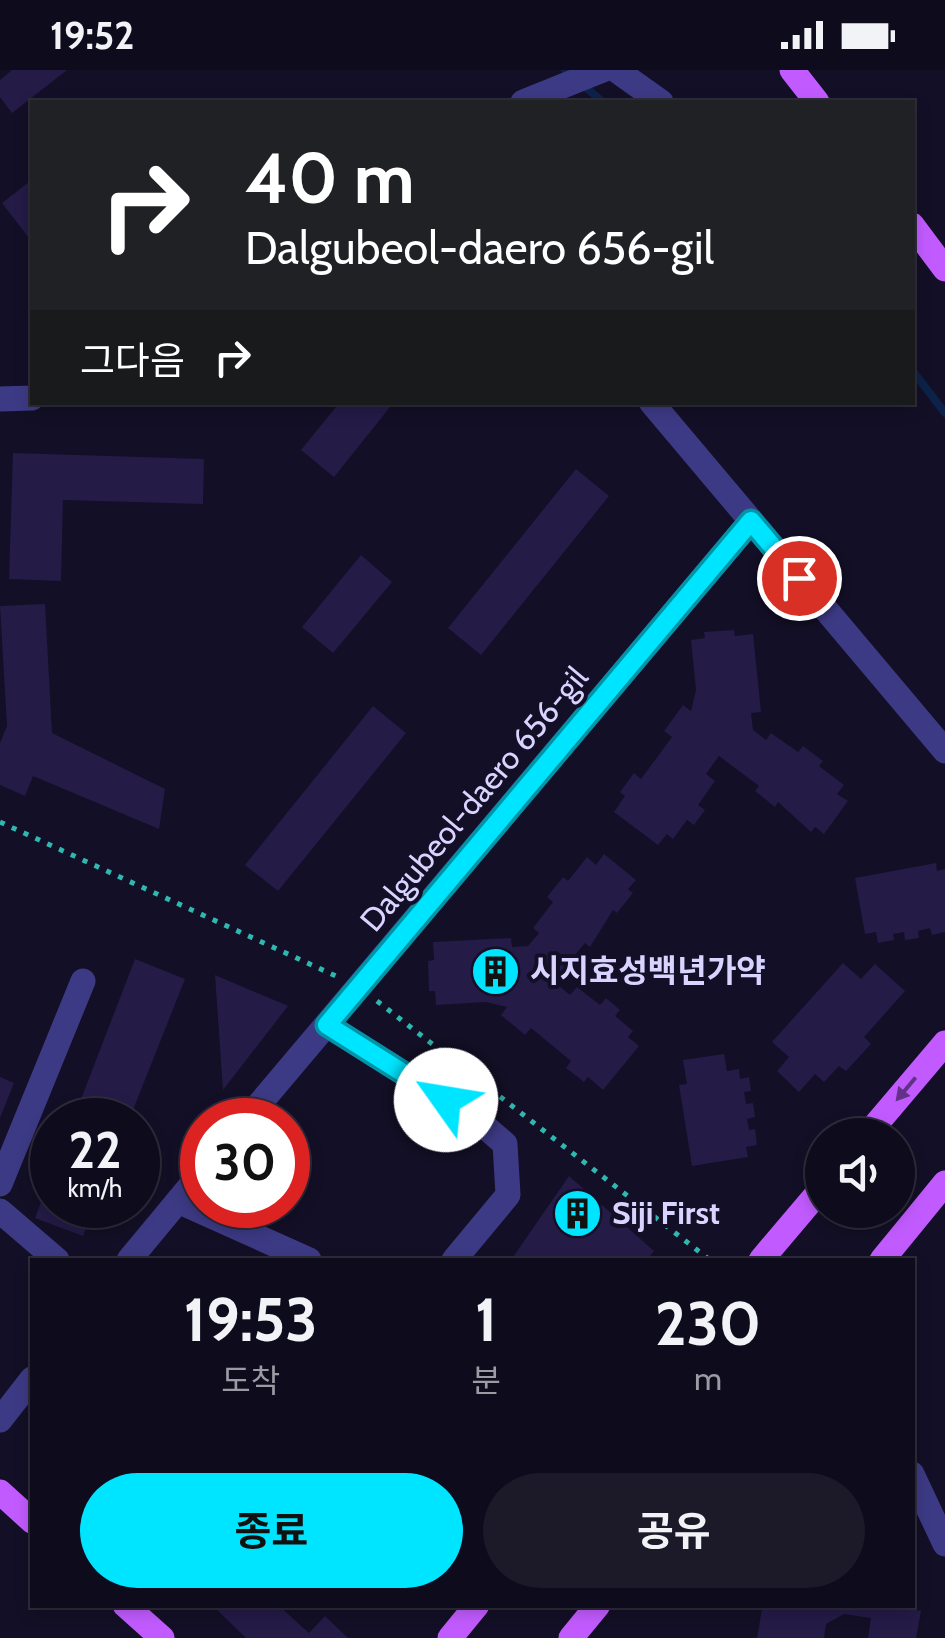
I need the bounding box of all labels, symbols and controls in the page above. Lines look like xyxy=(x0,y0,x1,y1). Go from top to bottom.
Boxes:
text: 19:52 xyxy=(50,12,134,59)
text: 40 m xyxy=(245,135,414,221)
icon: right xyxy=(80,140,210,270)
text: Dalgubeol-daero 656-gil xyxy=(245,221,714,275)
icon: right xyxy=(205,330,260,385)
text: 그다음 xyxy=(80,337,185,384)
pin xyxy=(757,536,842,621)
icon: arrive xyxy=(772,551,827,606)
street label: Dalgubeol-daero 656-gil xyxy=(351,658,596,939)
building icon: 시지효성백년가약 xyxy=(469,945,521,997)
place label: 시지효성백년가약 xyxy=(530,951,766,990)
position arrow xyxy=(394,1048,498,1152)
one-way arrow xyxy=(895,1076,917,1101)
speed limit sign: 30 xyxy=(180,1098,310,1228)
map controls xyxy=(805,1118,915,1228)
button: sound xyxy=(805,1118,915,1228)
text: 22 xyxy=(69,1120,121,1181)
text: km/h xyxy=(68,1173,122,1203)
building icon: Siji First xyxy=(551,1187,603,1239)
place label: Siji First xyxy=(612,1193,720,1232)
text: 19:53 xyxy=(184,1283,318,1356)
text: 1 xyxy=(475,1283,497,1356)
text: 230 xyxy=(655,1287,761,1360)
text: m xyxy=(694,1359,722,1398)
text: 도착 xyxy=(221,1361,280,1400)
text: 분 xyxy=(471,1361,501,1400)
button: 종료 xyxy=(80,1473,463,1588)
button: 공유 xyxy=(483,1473,865,1588)

